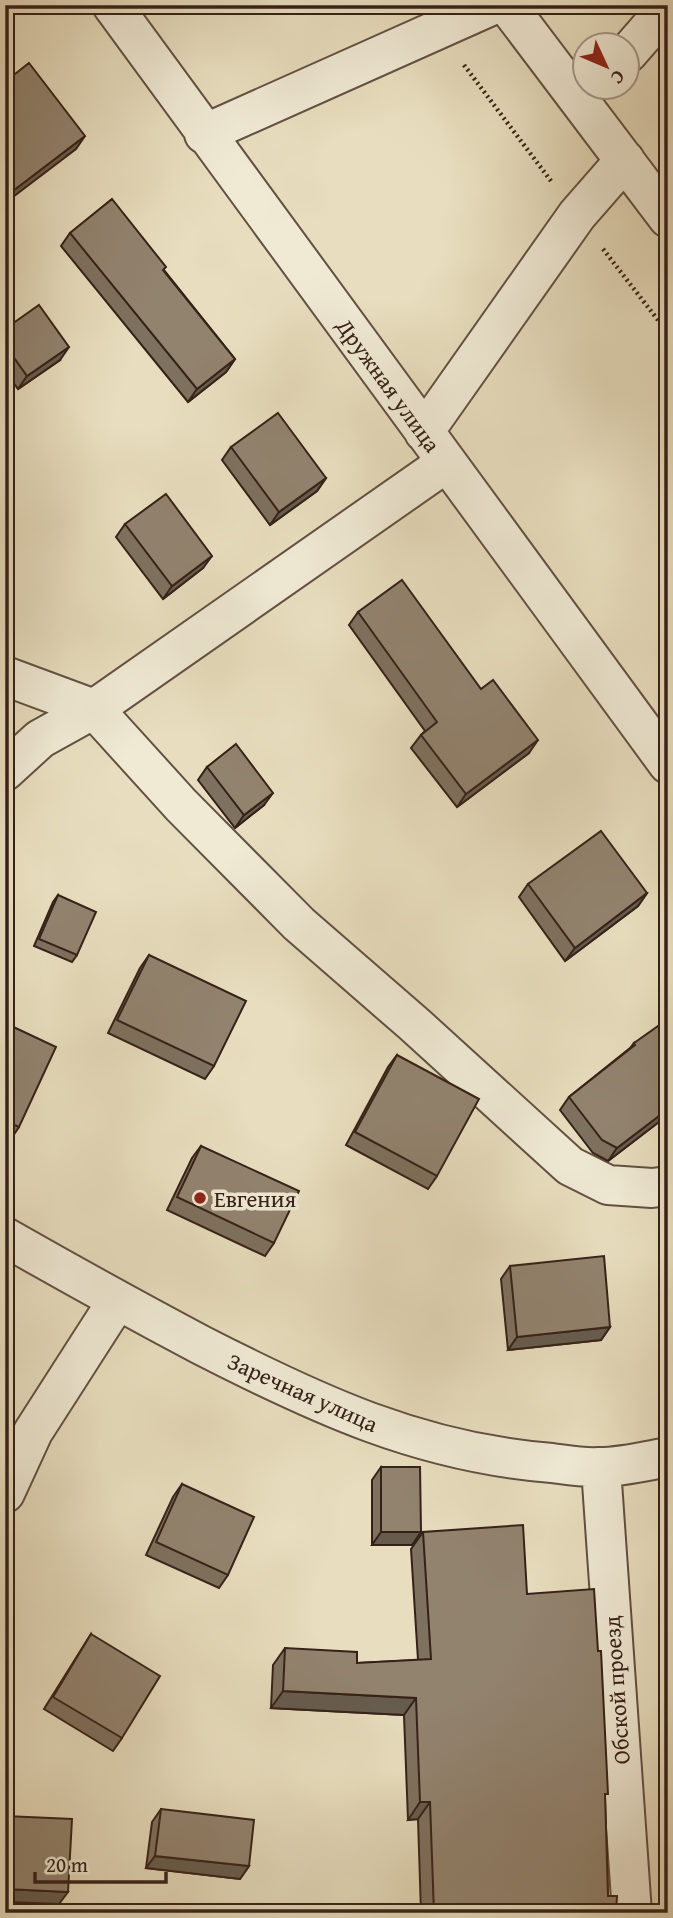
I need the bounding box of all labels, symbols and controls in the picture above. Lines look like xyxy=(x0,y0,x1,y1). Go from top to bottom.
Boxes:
north arrow xyxy=(572,32,642,102)
text: С xyxy=(604,64,632,92)
street label: Дружная улица xyxy=(328,310,449,459)
place label: Евгения xyxy=(214,1182,296,1215)
marker: Евгения xyxy=(192,1190,208,1206)
street label: Заречная улица xyxy=(223,1344,383,1440)
street label: Обской проезд xyxy=(594,1614,638,1765)
scale bar xyxy=(35,1841,166,1885)
text: 20 m xyxy=(46,1849,88,1880)

